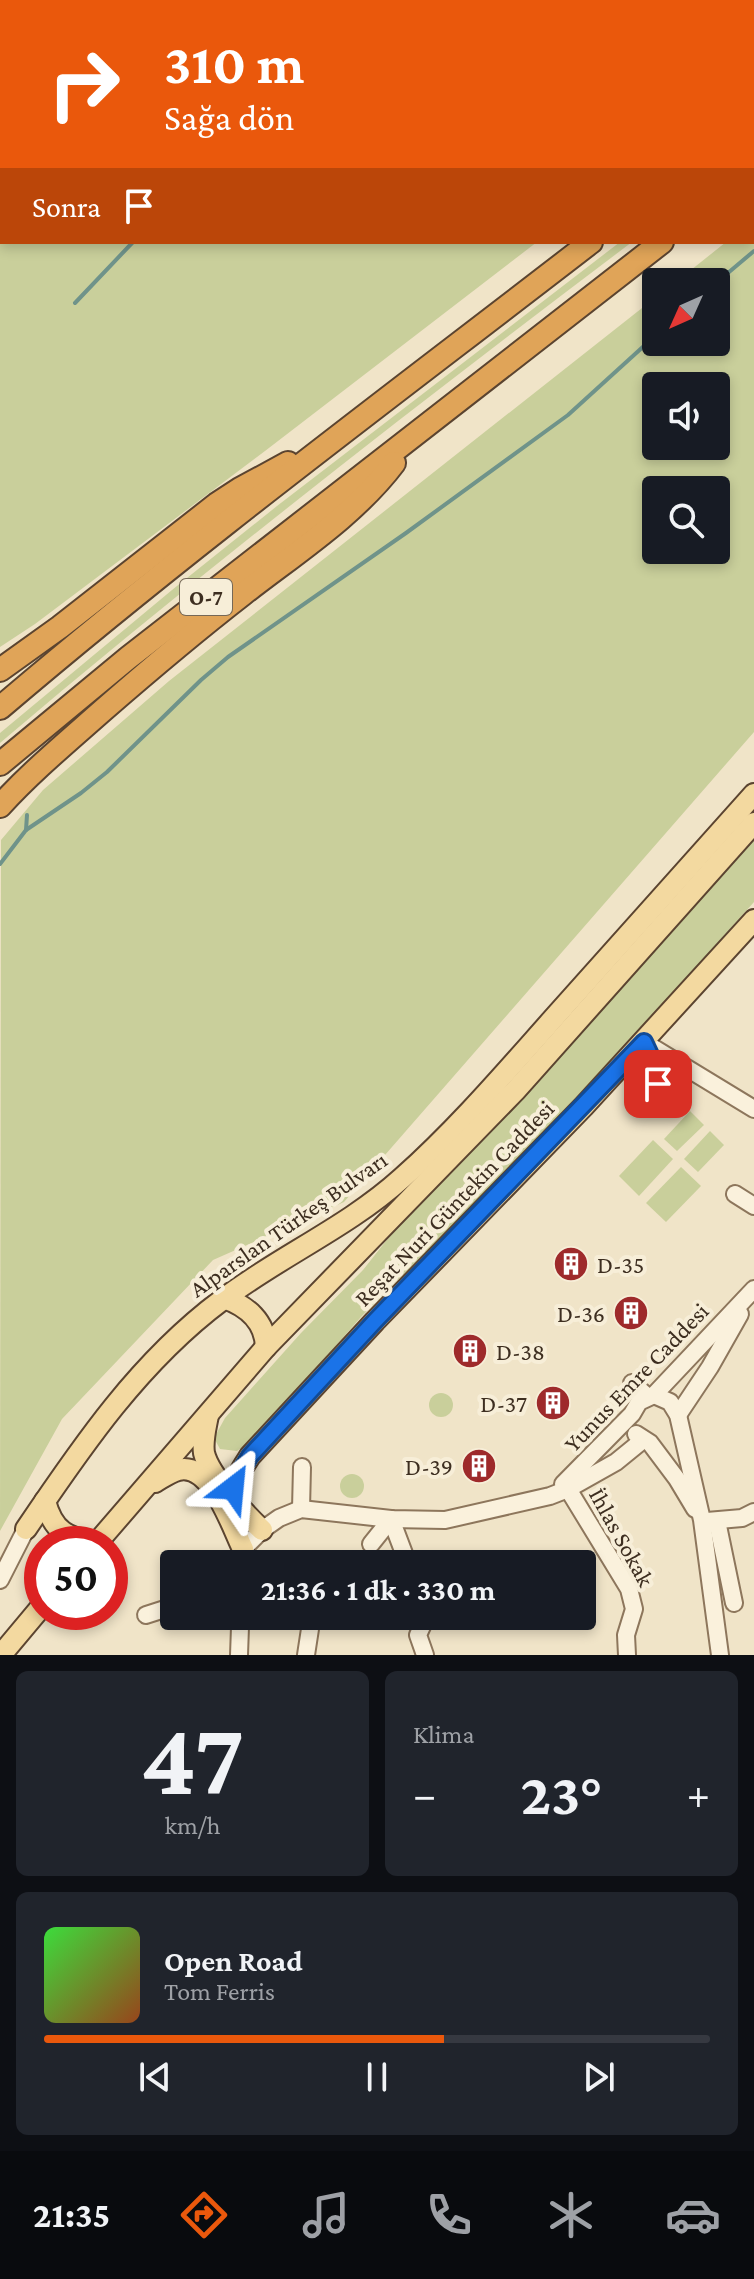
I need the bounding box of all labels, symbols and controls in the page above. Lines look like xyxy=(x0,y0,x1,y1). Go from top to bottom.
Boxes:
icon: right xyxy=(32,32,136,136)
text: 310 m xyxy=(164,33,305,95)
text: Sağa dön xyxy=(164,98,294,138)
icon: arrive xyxy=(117,184,161,228)
text: Sonra xyxy=(32,190,101,223)
north arrow xyxy=(642,268,730,356)
map controls xyxy=(642,268,730,564)
button: sound xyxy=(642,372,730,460)
button: search xyxy=(642,476,730,564)
road number: O-7 xyxy=(180,579,232,615)
pin xyxy=(624,1050,692,1118)
icon: arrive xyxy=(636,1062,680,1106)
street label: Reşat Nuri Güntekin Caddesi xyxy=(349,1095,559,1311)
street label: Alparslan Türkeş Bulvarı xyxy=(184,1146,392,1302)
building icon: D-35 xyxy=(552,1245,590,1283)
place label: D-35 xyxy=(597,1251,644,1278)
building icon: D-36 xyxy=(612,1294,650,1332)
street label: Yunus Emre Caddesi xyxy=(558,1297,714,1457)
place label: D-36 xyxy=(557,1300,605,1327)
building icon: D-38 xyxy=(451,1332,489,1370)
place label: D-38 xyxy=(496,1338,545,1365)
building icon: D-37 xyxy=(534,1384,572,1422)
place label: D-37 xyxy=(480,1390,527,1417)
position arrow xyxy=(191,1446,275,1530)
building icon: D-39 xyxy=(460,1447,498,1485)
place label: D-39 xyxy=(405,1453,453,1480)
street label: İhlas Sokak xyxy=(584,1483,660,1591)
speed limit sign: 50 xyxy=(24,1526,128,1630)
text: 21:36 · 1 dk · 330 m xyxy=(261,1573,495,1606)
text: 47 xyxy=(141,1701,244,1816)
text: Klima xyxy=(413,1720,475,1749)
text: 23° xyxy=(520,1760,603,1827)
text: − xyxy=(413,1770,436,1818)
text: + xyxy=(687,1770,710,1818)
text: km/h xyxy=(164,1811,221,1840)
text: Open Road xyxy=(164,1944,303,1977)
text: Tom Ferris xyxy=(164,1977,275,2006)
icon: previous xyxy=(133,2055,177,2099)
icon: pause xyxy=(355,2055,399,2099)
icon: next xyxy=(577,2055,621,2099)
icon: directions xyxy=(176,2187,232,2243)
icon: music xyxy=(298,2187,354,2243)
icon: phone xyxy=(421,2187,477,2243)
icon: climate xyxy=(543,2187,599,2243)
icon: car xyxy=(665,2187,721,2243)
text: 21:35 xyxy=(33,2195,110,2235)

